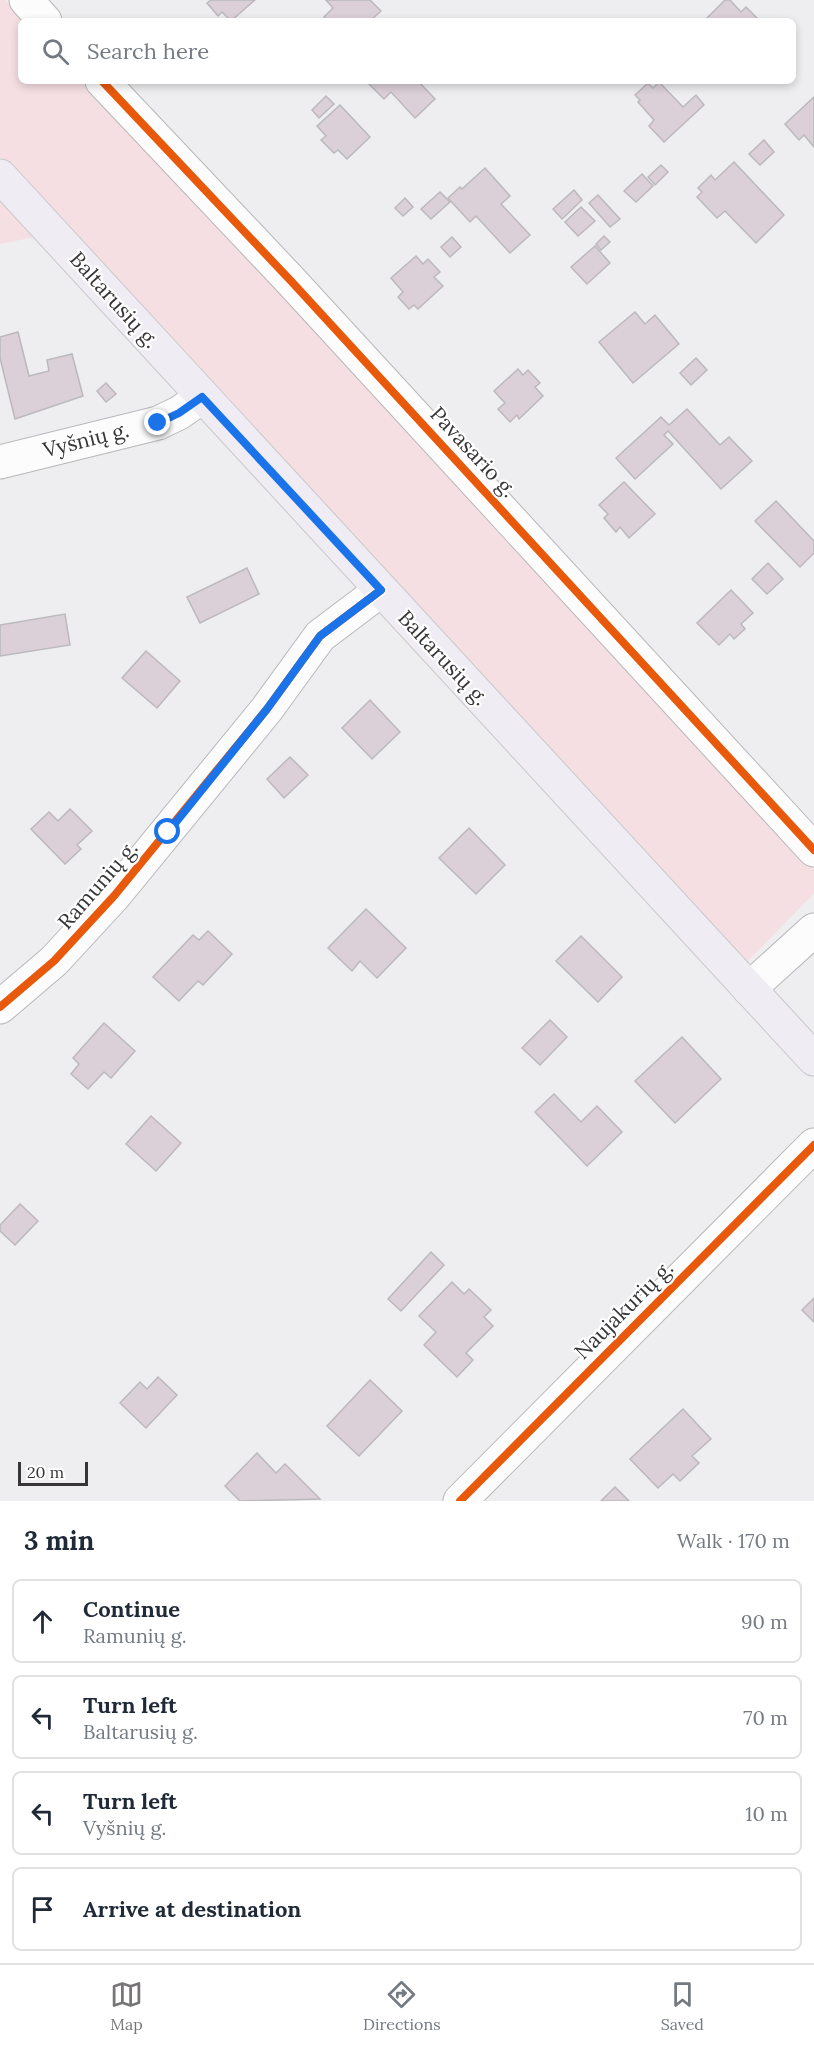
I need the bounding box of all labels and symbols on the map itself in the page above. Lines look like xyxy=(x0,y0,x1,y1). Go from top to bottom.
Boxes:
street label: Baltarusių g. xyxy=(64,246,165,354)
street label: Pavasario g. xyxy=(424,401,522,503)
route end xyxy=(144,409,170,435)
street label: Vyšnių g. xyxy=(39,416,132,463)
street label: Baltarusių g. xyxy=(392,604,494,711)
route start xyxy=(154,818,180,844)
street label: Ramunių g. xyxy=(52,835,144,935)
street label: Naujakurių g. xyxy=(568,1254,679,1365)
scale bar xyxy=(18,1459,88,1486)

